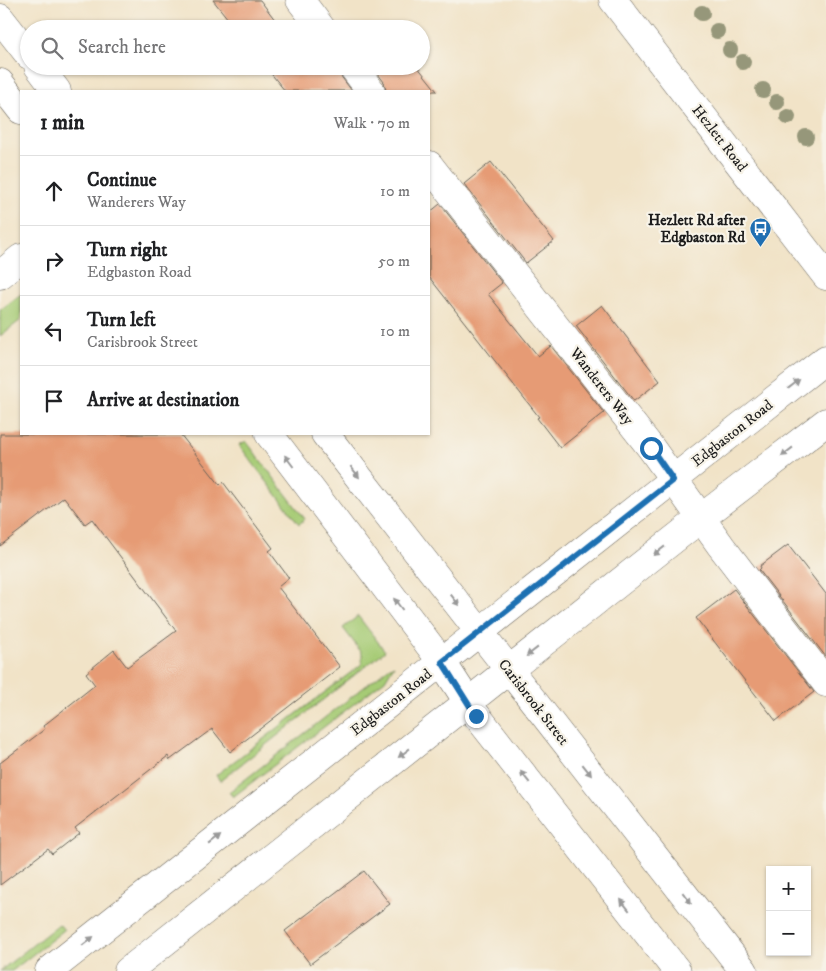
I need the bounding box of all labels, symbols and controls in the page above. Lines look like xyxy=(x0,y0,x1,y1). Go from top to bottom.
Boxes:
search box xyxy=(20,20,430,75)
icon: search xyxy=(38,34,66,62)
text: Search here xyxy=(78,36,166,59)
street label: Hezlett Road xyxy=(688,101,752,176)
text: 1 min xyxy=(40,110,84,136)
text: Walk · 70 m xyxy=(334,113,410,133)
text: Continue xyxy=(87,169,157,192)
icon: ahead xyxy=(40,177,68,205)
text: 10 m xyxy=(380,181,410,201)
text: Wanderers Way xyxy=(87,192,186,212)
place label: Hezlett Rd after Edgbaston Rd xyxy=(648,211,746,247)
bus stop icon: Hezlett Rd after Edgbaston Rd xyxy=(749,217,773,248)
text: Turn right xyxy=(87,239,167,262)
icon: right xyxy=(40,247,68,275)
text: 50 m xyxy=(378,251,410,271)
text: Edgbaston Road xyxy=(87,262,192,282)
text: Turn left xyxy=(87,309,156,332)
icon: left xyxy=(40,317,68,345)
text: 10 m xyxy=(380,321,410,341)
text: Carisbrook Street xyxy=(87,332,198,352)
street label: Wanderers Way xyxy=(565,343,638,429)
one-way arrow xyxy=(787,379,800,390)
icon: arrive xyxy=(40,387,68,415)
text: Arrive at destination xyxy=(87,389,239,412)
street label: Edgbaston Road xyxy=(688,395,777,471)
route start xyxy=(640,437,663,460)
one-way arrow xyxy=(781,446,794,457)
one-way arrow xyxy=(284,454,294,468)
one-way arrow xyxy=(349,465,360,478)
one-way arrow xyxy=(653,546,666,557)
one-way arrow xyxy=(449,593,460,606)
one-way arrow xyxy=(393,597,403,611)
one-way arrow xyxy=(525,647,538,658)
street label: Carisbrook Street xyxy=(494,655,573,749)
street label: Edgbaston Road xyxy=(347,664,436,740)
route end xyxy=(465,705,488,728)
one-way arrow xyxy=(398,747,411,758)
one-way arrow xyxy=(582,763,592,777)
one-way arrow xyxy=(519,771,530,784)
one-way arrow xyxy=(208,835,222,845)
map controls xyxy=(766,866,811,956)
button: + xyxy=(766,866,811,911)
one-way arrow xyxy=(682,891,692,905)
one-way arrow xyxy=(620,899,631,912)
button: − xyxy=(766,911,811,956)
one-way arrow xyxy=(81,935,94,946)

